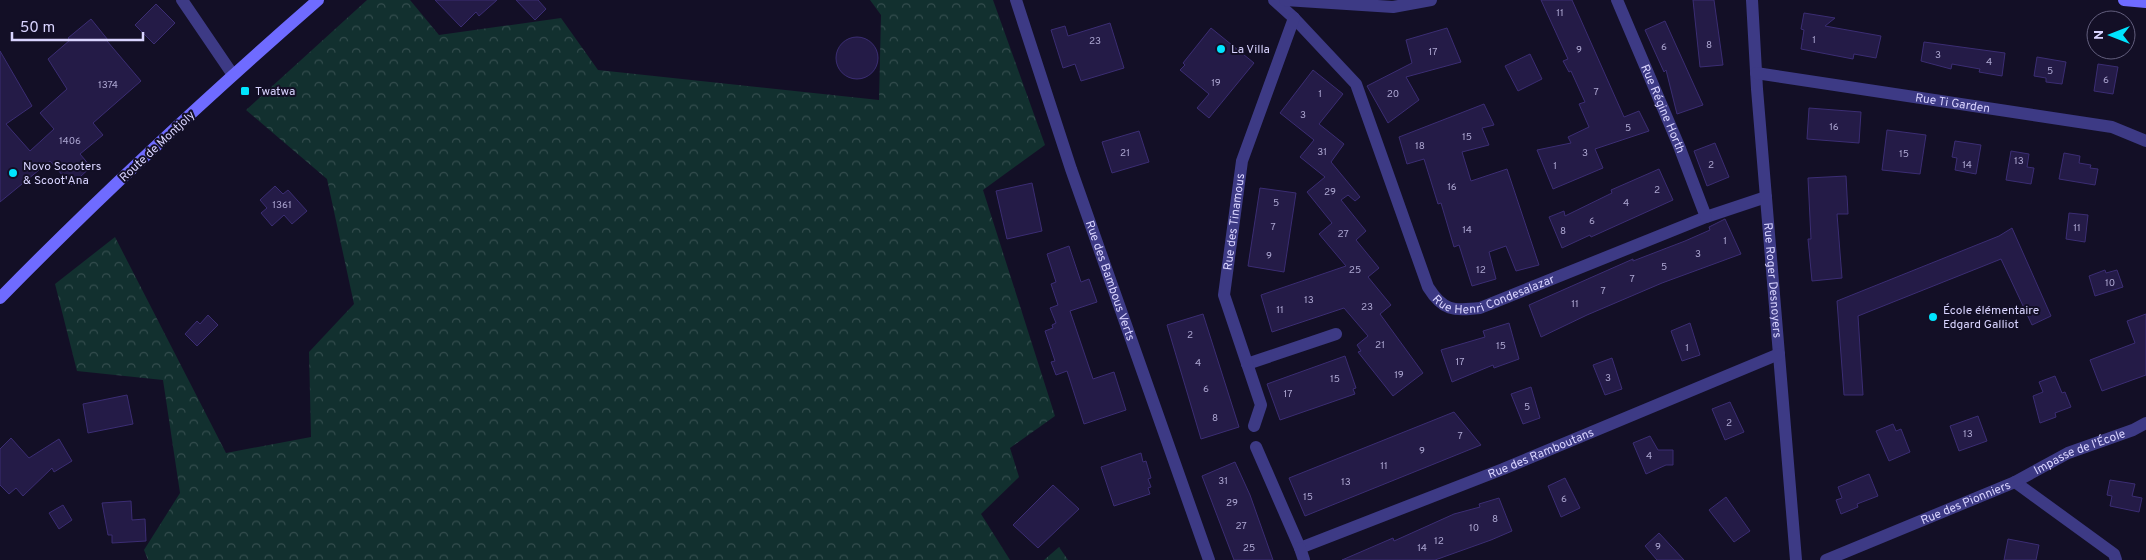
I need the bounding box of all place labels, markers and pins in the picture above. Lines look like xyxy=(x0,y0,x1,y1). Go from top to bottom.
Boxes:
place label: La Villa xyxy=(1231,42,1270,58)
marker: La Villa xyxy=(1215,43,1227,55)
place label: Twatwa xyxy=(255,84,295,100)
marker: Twatwa xyxy=(239,85,251,97)
place label: Novo Scooters & Scoot'Ana xyxy=(23,159,101,189)
marker: Novo Scooters & Scoot'Ana xyxy=(7,167,19,179)
place label: École élémentaire Edgard Galliot xyxy=(1943,303,2039,333)
marker: École élémentaire Edgard Galliot xyxy=(1927,311,1939,323)

